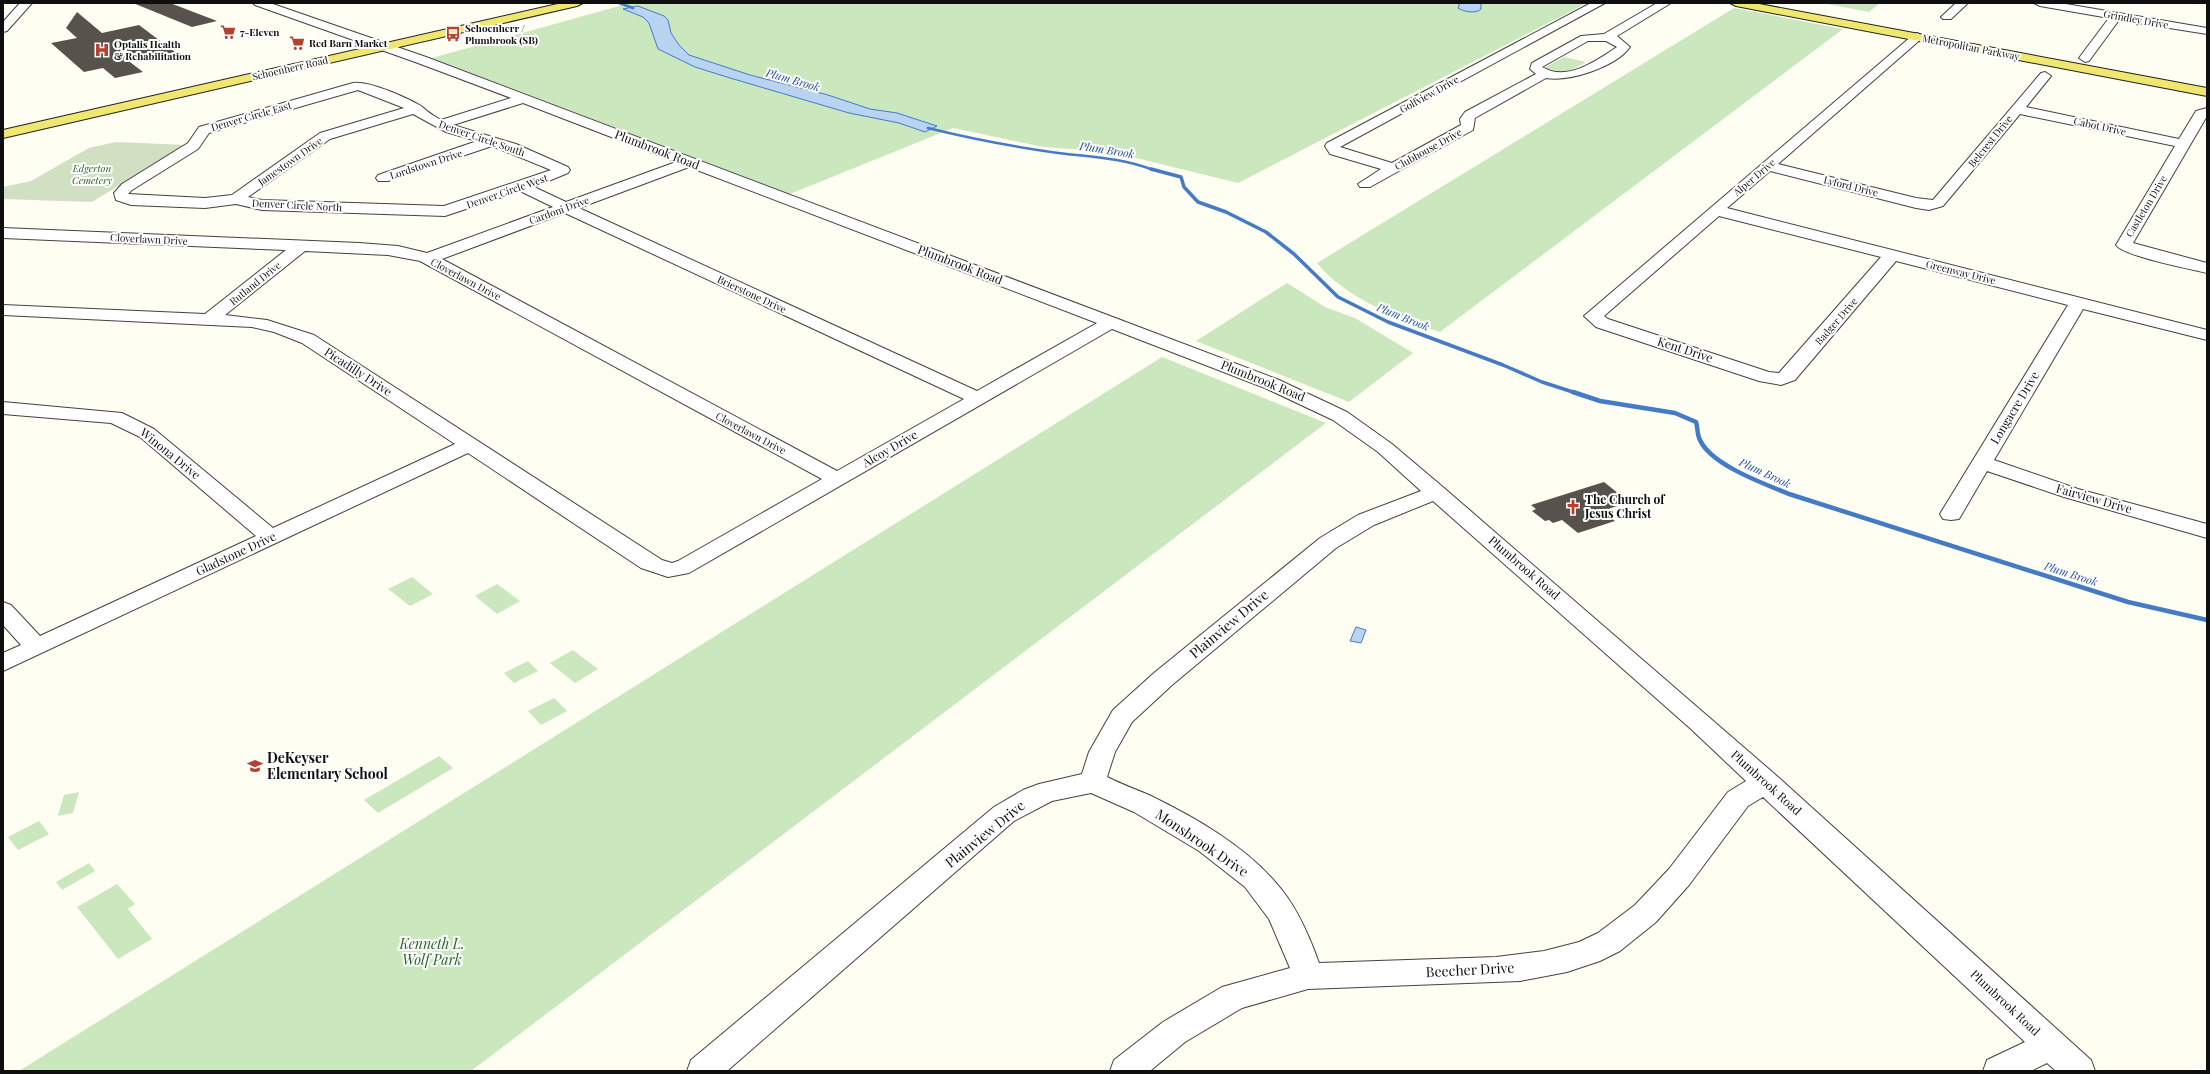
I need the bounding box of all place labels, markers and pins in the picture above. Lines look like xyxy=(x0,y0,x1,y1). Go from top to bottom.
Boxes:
place label: Schoenherr / Plumbrook (SB) xyxy=(465,21,538,47)
supermarket icon: 7-Eleven xyxy=(219,23,237,41)
place label: 7-Eleven xyxy=(240,25,280,39)
bus stop icon: Schoenherr / Plumbrook (SB) xyxy=(444,25,462,43)
supermarket icon: Red Barn Market xyxy=(288,34,306,52)
place label: Red Barn Market xyxy=(309,36,388,50)
place label: Optalis Health & Rehabilitation xyxy=(114,37,192,63)
hospital icon: Optalis Health & Rehabilitation xyxy=(93,41,111,59)
place label: The Church of Jesus Christ xyxy=(1584,491,1666,521)
church icon: The Church of Jesus Christ xyxy=(1564,498,1582,516)
place label: DeKeyser Elementary School xyxy=(267,748,388,783)
school or university icon: DeKeyser Elementary School xyxy=(246,757,264,775)

